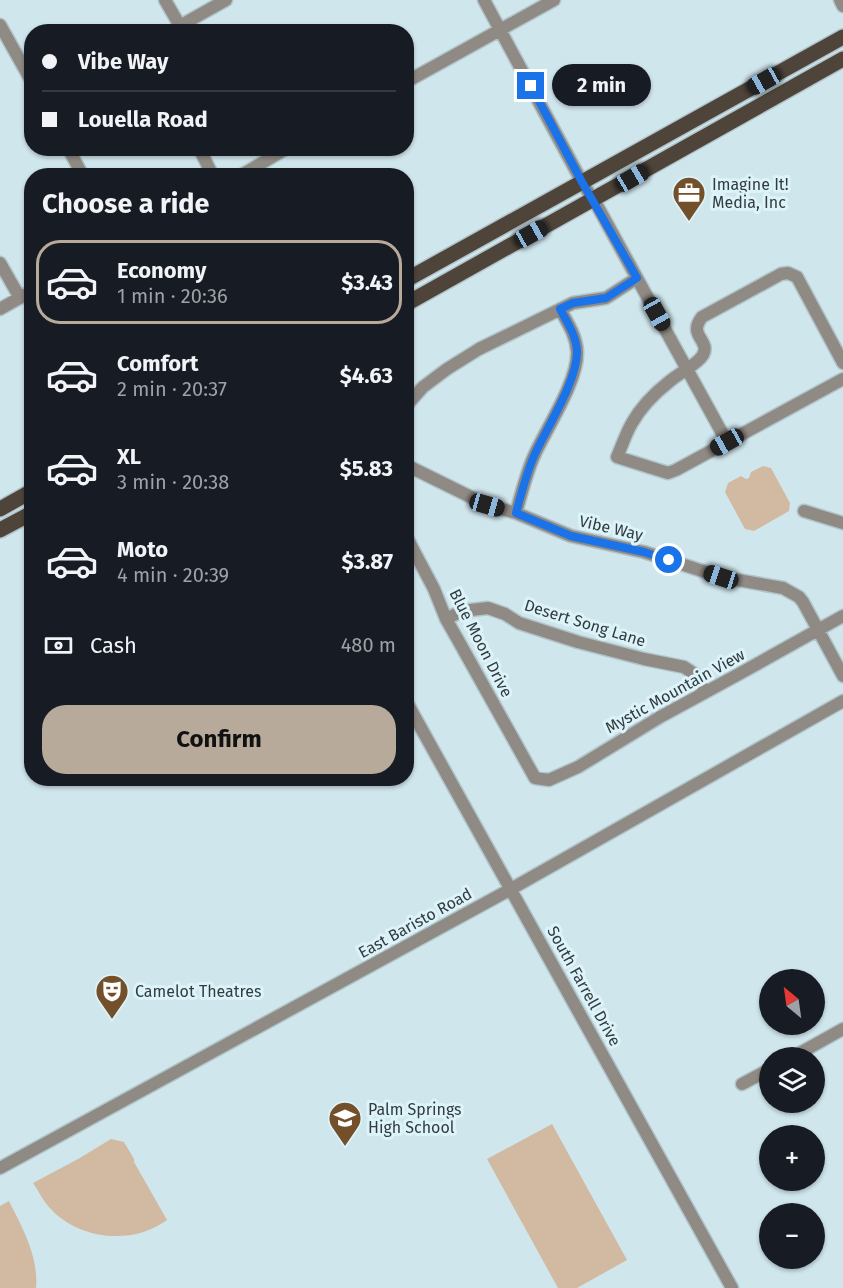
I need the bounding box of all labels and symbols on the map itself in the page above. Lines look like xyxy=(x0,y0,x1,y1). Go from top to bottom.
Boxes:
car xyxy=(744,64,784,98)
callout: 2 min xyxy=(552,65,651,107)
route end xyxy=(517,72,544,99)
car xyxy=(612,161,652,195)
office icon: Imagine It! Media, Inc xyxy=(671,175,707,222)
place label: Imagine It! Media, Inc xyxy=(712,175,789,212)
car xyxy=(511,217,551,251)
car xyxy=(640,294,674,334)
car xyxy=(707,425,747,459)
car xyxy=(467,491,507,519)
street label: Vibe Way xyxy=(577,511,645,545)
route start xyxy=(655,546,682,573)
car xyxy=(701,563,741,591)
street label: Blue Moon Drive xyxy=(446,586,516,700)
street label: Desert Song Lane xyxy=(522,595,648,651)
street label: Mystic Mountain View xyxy=(602,645,748,737)
street label: East Baristo Road xyxy=(355,884,475,962)
street label: South Farrell Drive xyxy=(543,923,625,1049)
north arrow xyxy=(759,969,825,1035)
theatre icon: Camelot Theatres xyxy=(94,973,130,1020)
place label: Camelot Theatres xyxy=(135,982,261,1001)
school or university icon: Palm Springs High School xyxy=(327,1100,363,1147)
place label: Palm Springs High School xyxy=(368,1100,462,1137)

